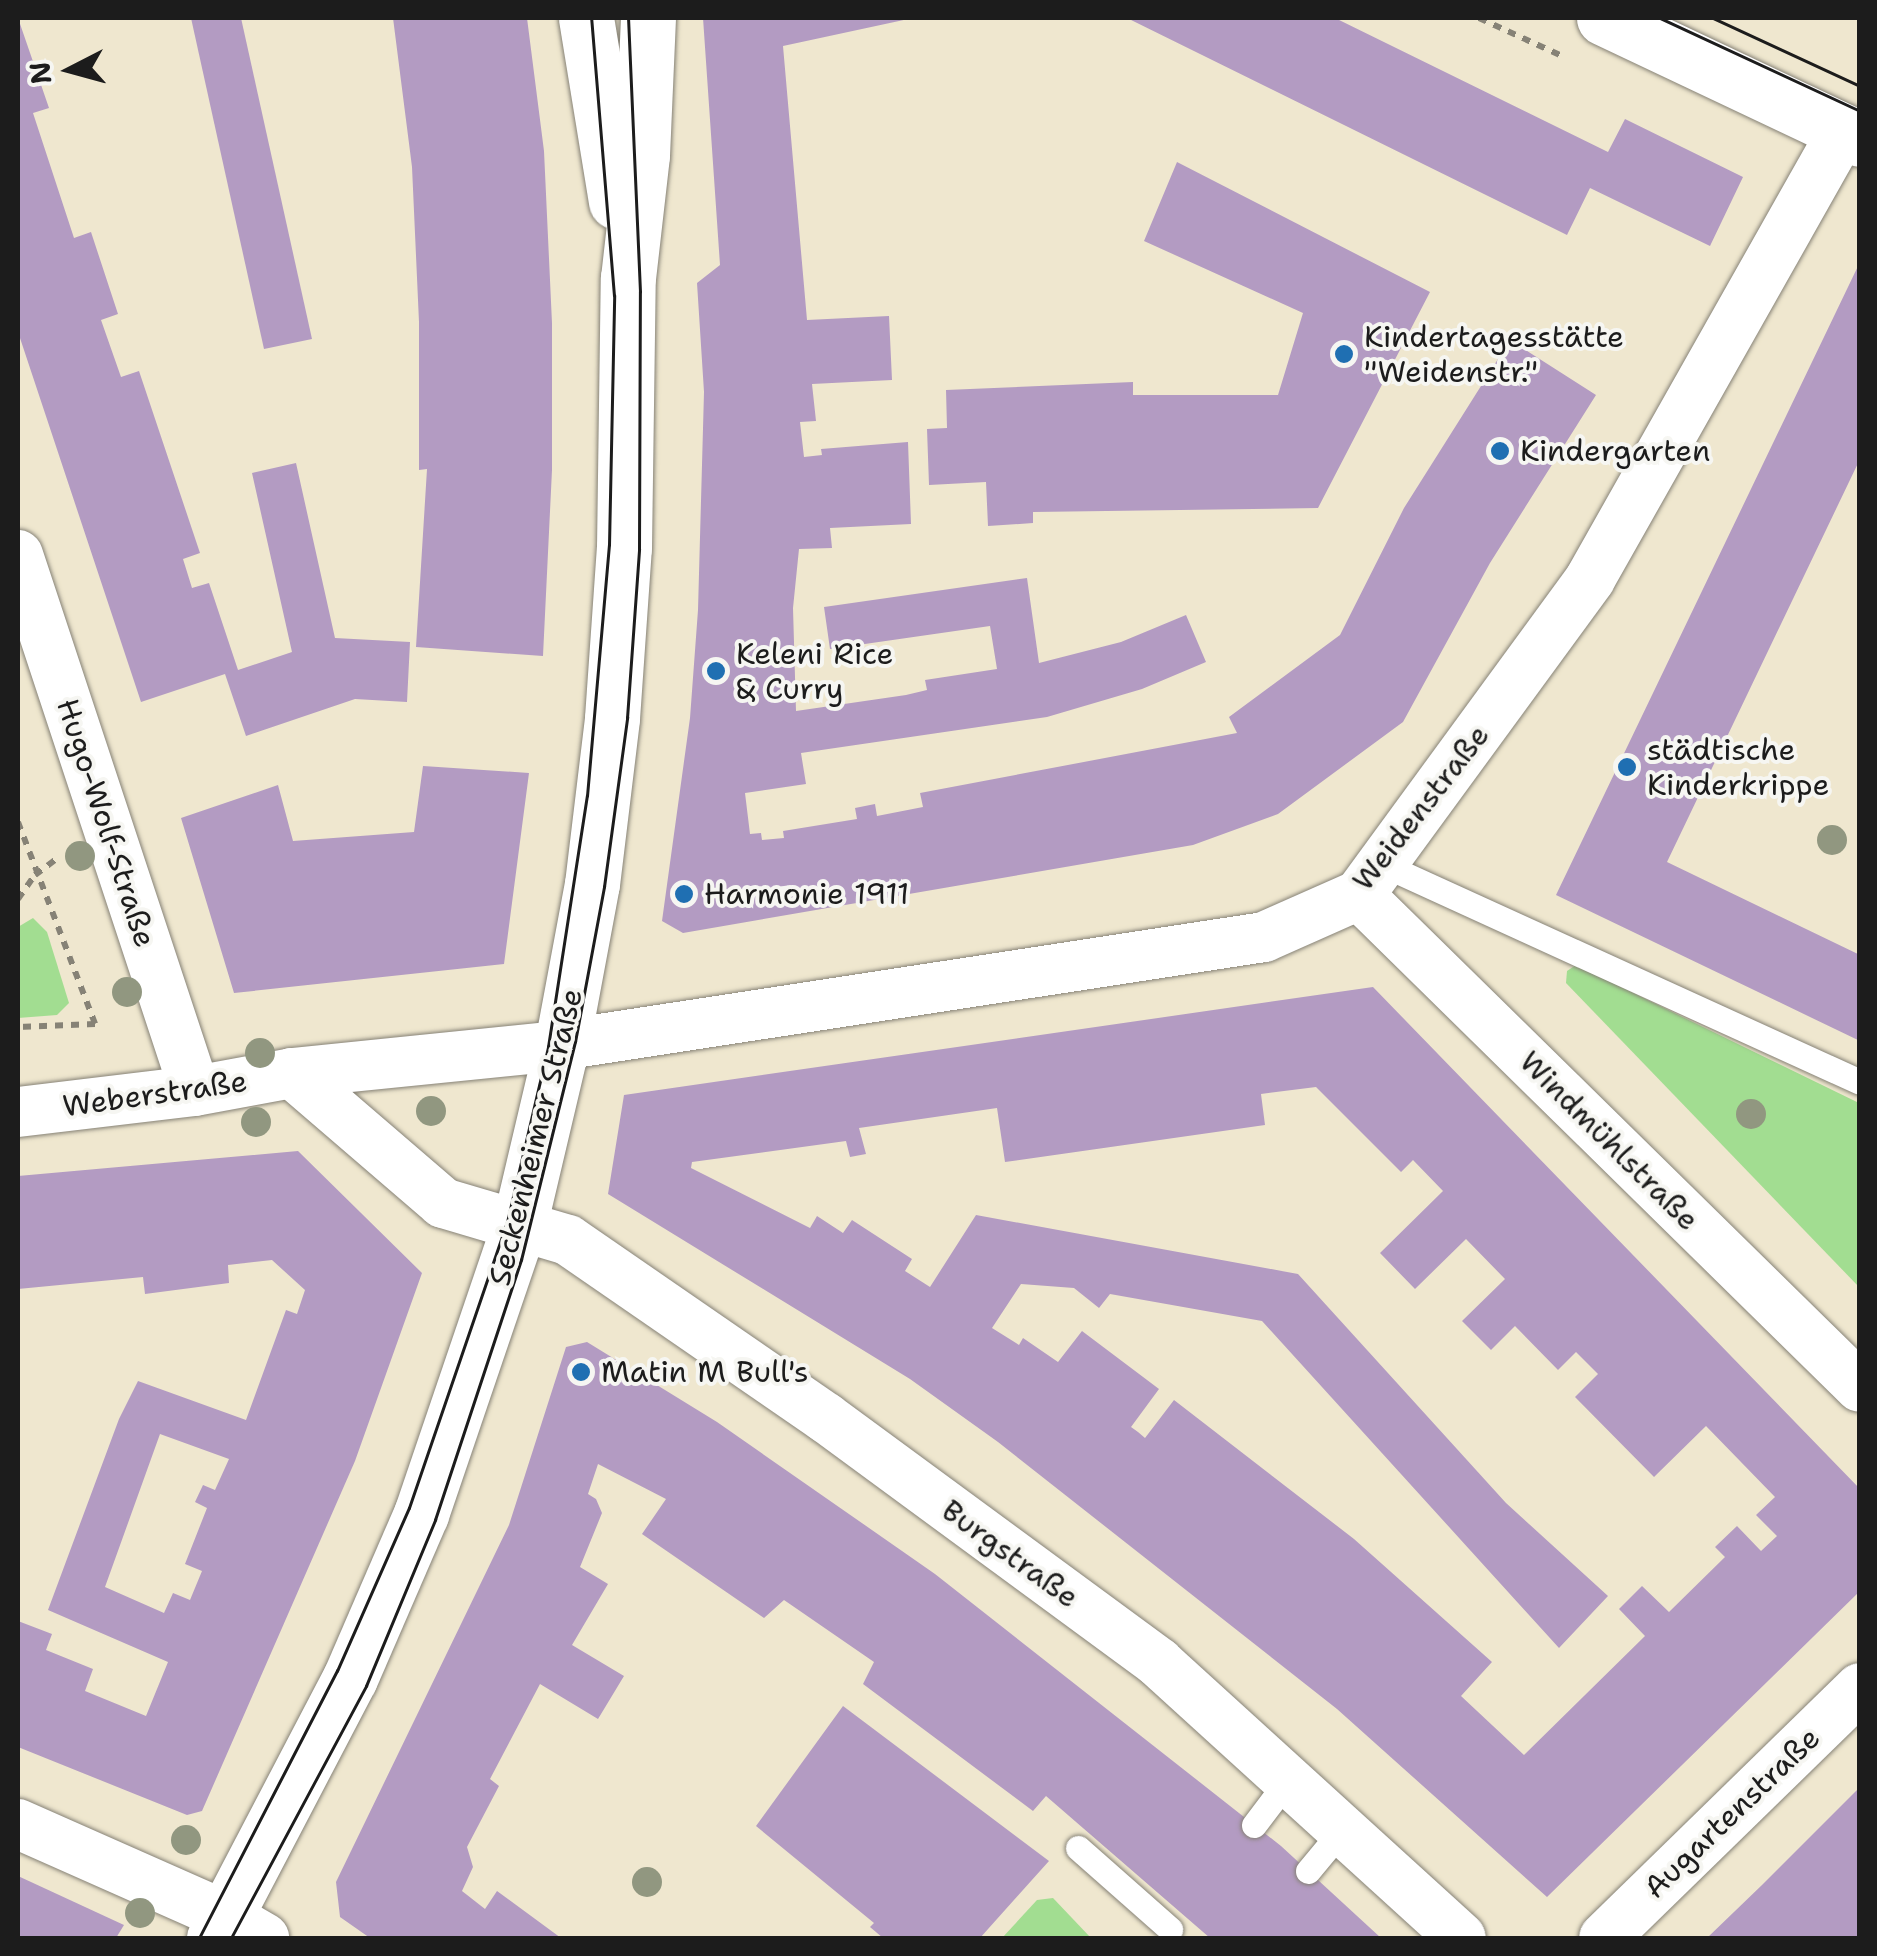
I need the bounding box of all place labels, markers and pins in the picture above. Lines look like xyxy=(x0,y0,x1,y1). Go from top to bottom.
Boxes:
place label: Kindertagesstätte "Weidenstr." xyxy=(1364,319,1624,390)
marker: Kindertagesstätte "Weidenstr." xyxy=(1333,343,1355,365)
place label: Kindergarten xyxy=(1520,433,1710,469)
marker: Kindergarten xyxy=(1489,440,1511,462)
place label: Keleni Rice & Curry xyxy=(736,636,894,706)
marker: Keleni Rice & Curry xyxy=(705,660,727,682)
place label: städtische Kinderkrippe xyxy=(1647,732,1829,802)
marker: städtische Kinderkrippe xyxy=(1616,756,1638,778)
place label: Harmonie 1911 xyxy=(704,876,909,912)
marker: Harmonie 1911 xyxy=(673,883,695,905)
place label: Matin M Bull's xyxy=(601,1354,809,1390)
marker: Matin M Bull's xyxy=(570,1361,592,1383)

